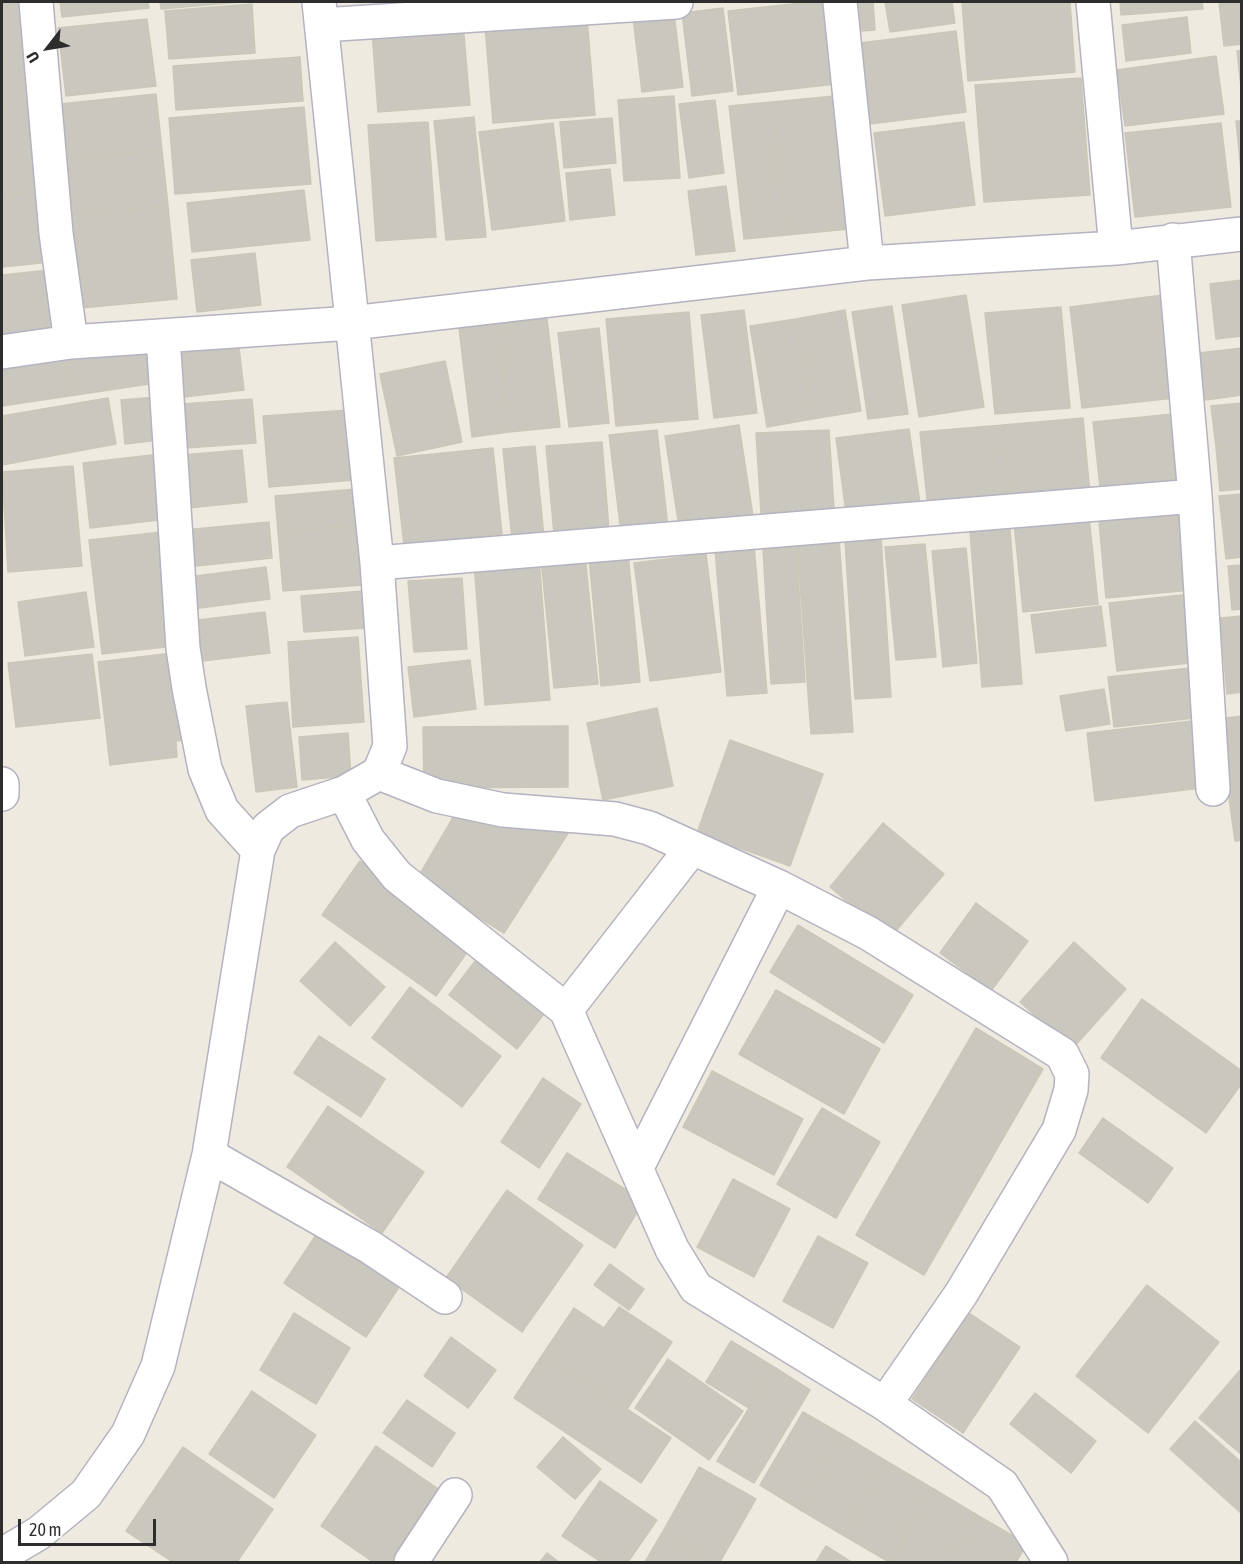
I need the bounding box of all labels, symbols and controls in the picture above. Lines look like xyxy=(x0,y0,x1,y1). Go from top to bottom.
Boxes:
north arrow xyxy=(18,18,78,78)
text: U xyxy=(22,49,43,66)
scale bar xyxy=(21,1507,159,1545)
text: 20 m xyxy=(29,1519,61,1540)

